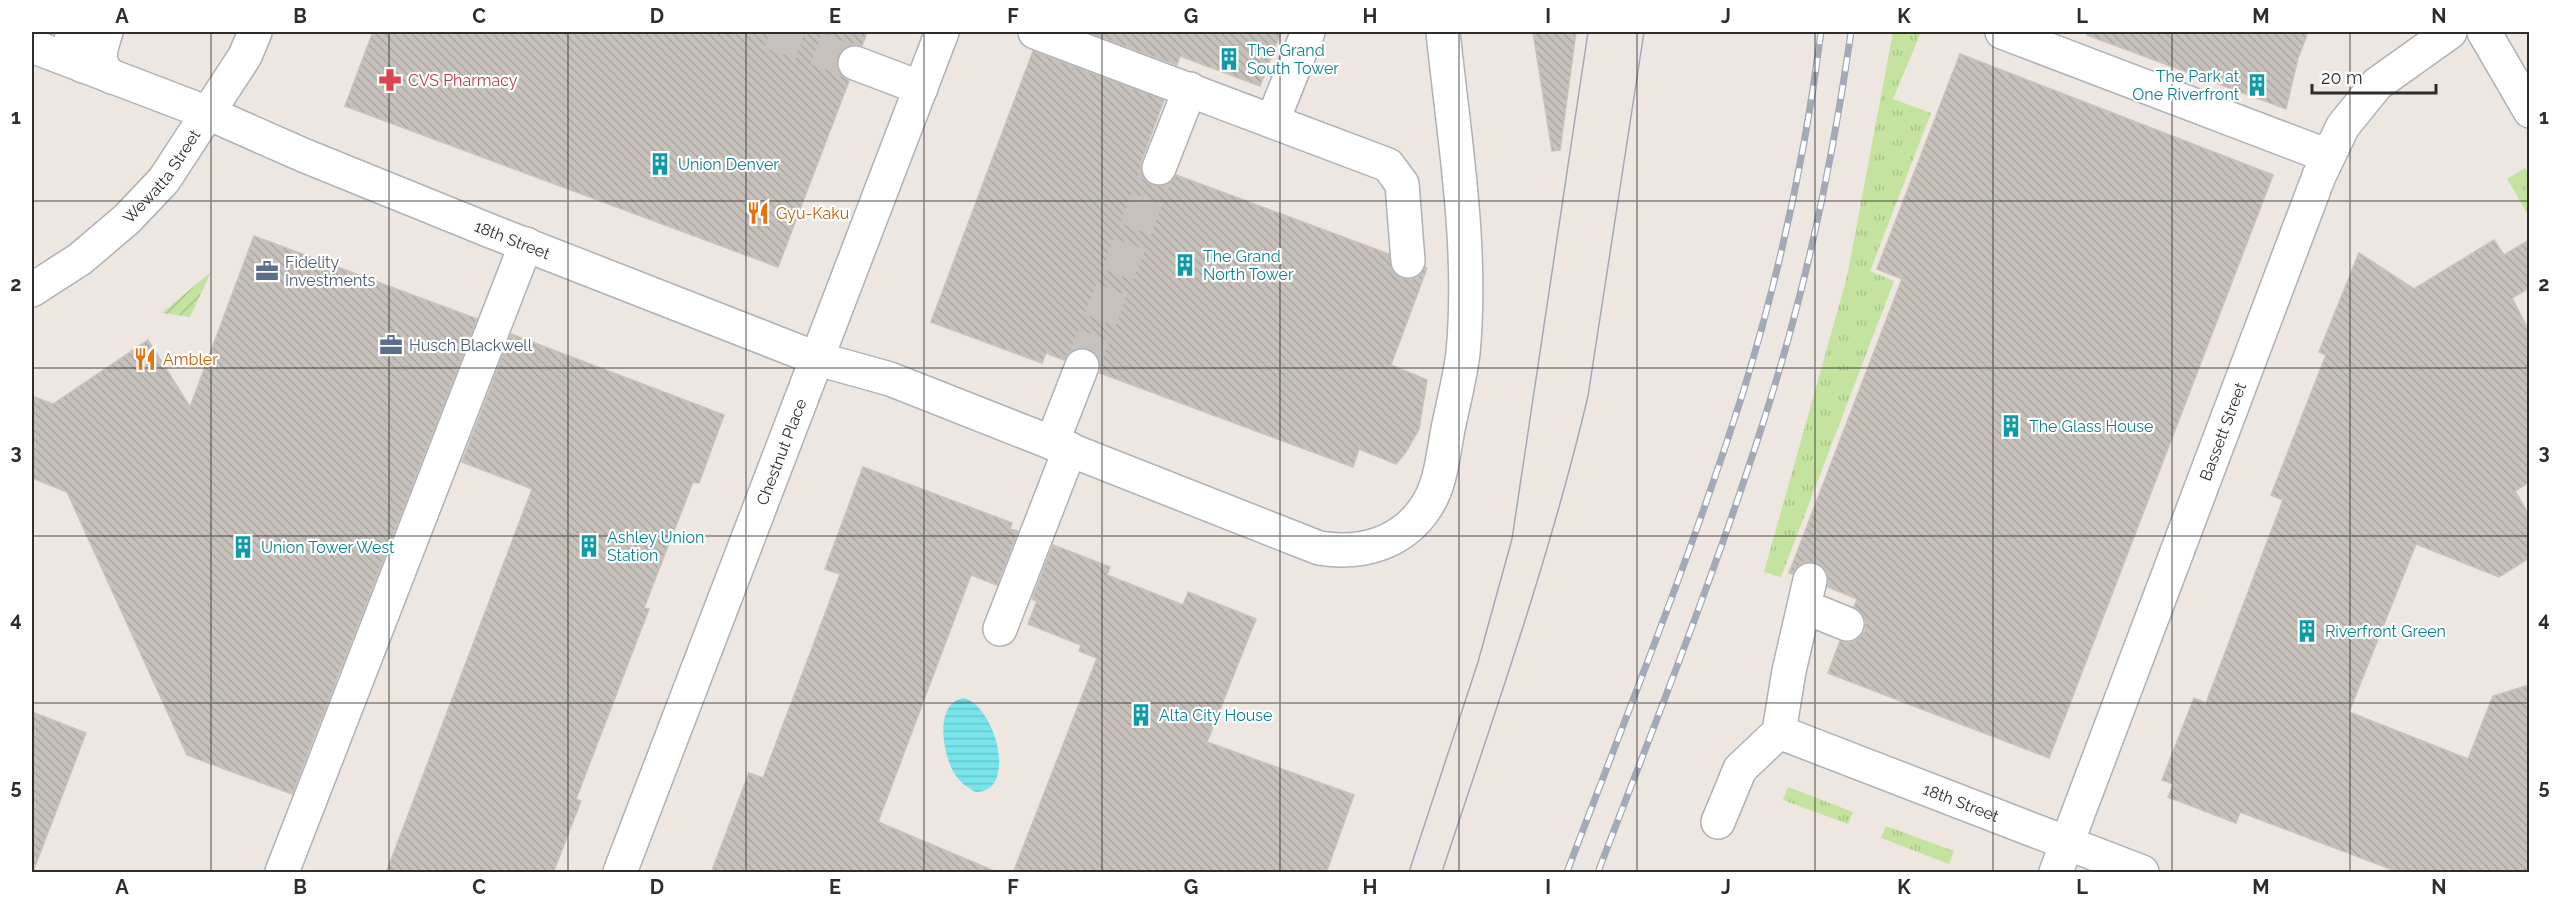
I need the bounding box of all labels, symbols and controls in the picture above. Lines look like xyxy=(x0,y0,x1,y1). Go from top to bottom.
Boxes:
text: A xyxy=(115,4,129,28)
text: B xyxy=(293,4,307,28)
text: C xyxy=(472,4,486,28)
text: D xyxy=(650,4,664,28)
text: E xyxy=(829,4,841,28)
text: F xyxy=(1007,4,1019,28)
text: G xyxy=(1184,4,1198,28)
text: H xyxy=(1363,4,1377,28)
text: I xyxy=(1545,4,1551,28)
text: J xyxy=(1721,4,1731,28)
text: K xyxy=(1897,4,1911,28)
text: L xyxy=(2076,4,2088,28)
text: M xyxy=(2252,4,2270,28)
text: N xyxy=(2431,4,2447,28)
place label: The Grand South Tower xyxy=(1247,41,1339,78)
building icon: The Grand South Tower xyxy=(1216,46,1242,72)
scale bar xyxy=(2312,57,2436,95)
pharmacy icon: CVS Pharmacy xyxy=(377,67,403,93)
place label: The Park at One Riverfront xyxy=(2132,67,2240,104)
text: 20 m xyxy=(2321,67,2363,88)
place label: CVS Pharmacy xyxy=(408,71,518,90)
building icon: The Park at One Riverfront xyxy=(2244,72,2270,98)
text: 1 xyxy=(11,105,21,129)
text: 1 xyxy=(2539,105,2549,129)
street label: Wewatta Street xyxy=(119,126,205,227)
building icon: Union Denver xyxy=(647,151,673,177)
place label: Union Denver xyxy=(678,155,779,174)
restaurant icon: Gyu-Kaku xyxy=(745,200,771,226)
place label: Gyu-Kaku xyxy=(776,204,849,223)
street label: 18th Street xyxy=(472,217,553,264)
place label: The Grand North Tower xyxy=(1203,247,1294,284)
building icon: The Grand North Tower xyxy=(1172,252,1198,278)
place label: Fidelity Investments xyxy=(285,253,376,290)
office icon: Fidelity Investments xyxy=(254,258,280,284)
text: 2 xyxy=(10,272,22,296)
text: 2 xyxy=(2538,272,2550,296)
office icon: Husch Blackwell xyxy=(378,332,404,358)
place label: Husch Blackwell xyxy=(409,336,533,355)
restaurant icon: Ambler xyxy=(132,346,158,372)
place label: Ambler xyxy=(163,350,218,369)
street label: Bassett Street xyxy=(2196,379,2250,483)
street label: Chestnut Place xyxy=(753,396,811,508)
building icon: The Glass House xyxy=(1998,413,2024,439)
place label: The Glass House xyxy=(2029,417,2153,436)
text: 3 xyxy=(10,440,22,464)
text: 3 xyxy=(2538,440,2550,464)
place label: Ashley Union Station xyxy=(607,528,704,565)
building icon: Ashley Union Station xyxy=(576,533,602,559)
building icon: Union Tower West xyxy=(230,534,256,560)
place label: Union Tower West xyxy=(261,538,395,557)
text: 4 xyxy=(10,607,22,631)
text: 4 xyxy=(2538,607,2550,631)
building icon: Riverfront Green xyxy=(2294,618,2320,644)
place label: Riverfront Green xyxy=(2325,622,2446,641)
building icon: Alta City House xyxy=(1128,702,1154,728)
place label: Alta City House xyxy=(1159,706,1272,725)
text: 5 xyxy=(10,775,22,799)
text: 5 xyxy=(2538,775,2550,799)
street label: 18th Street xyxy=(1920,779,2002,826)
text: A xyxy=(115,875,129,899)
text: B xyxy=(293,875,307,899)
text: C xyxy=(472,875,486,899)
text: D xyxy=(650,875,664,899)
text: E xyxy=(829,875,841,899)
text: F xyxy=(1007,875,1019,899)
text: G xyxy=(1184,875,1198,899)
text: H xyxy=(1363,875,1377,899)
text: I xyxy=(1545,875,1551,899)
text: J xyxy=(1721,875,1731,899)
text: K xyxy=(1897,875,1911,899)
text: L xyxy=(2076,875,2088,899)
text: M xyxy=(2252,875,2270,899)
text: N xyxy=(2431,875,2447,899)

